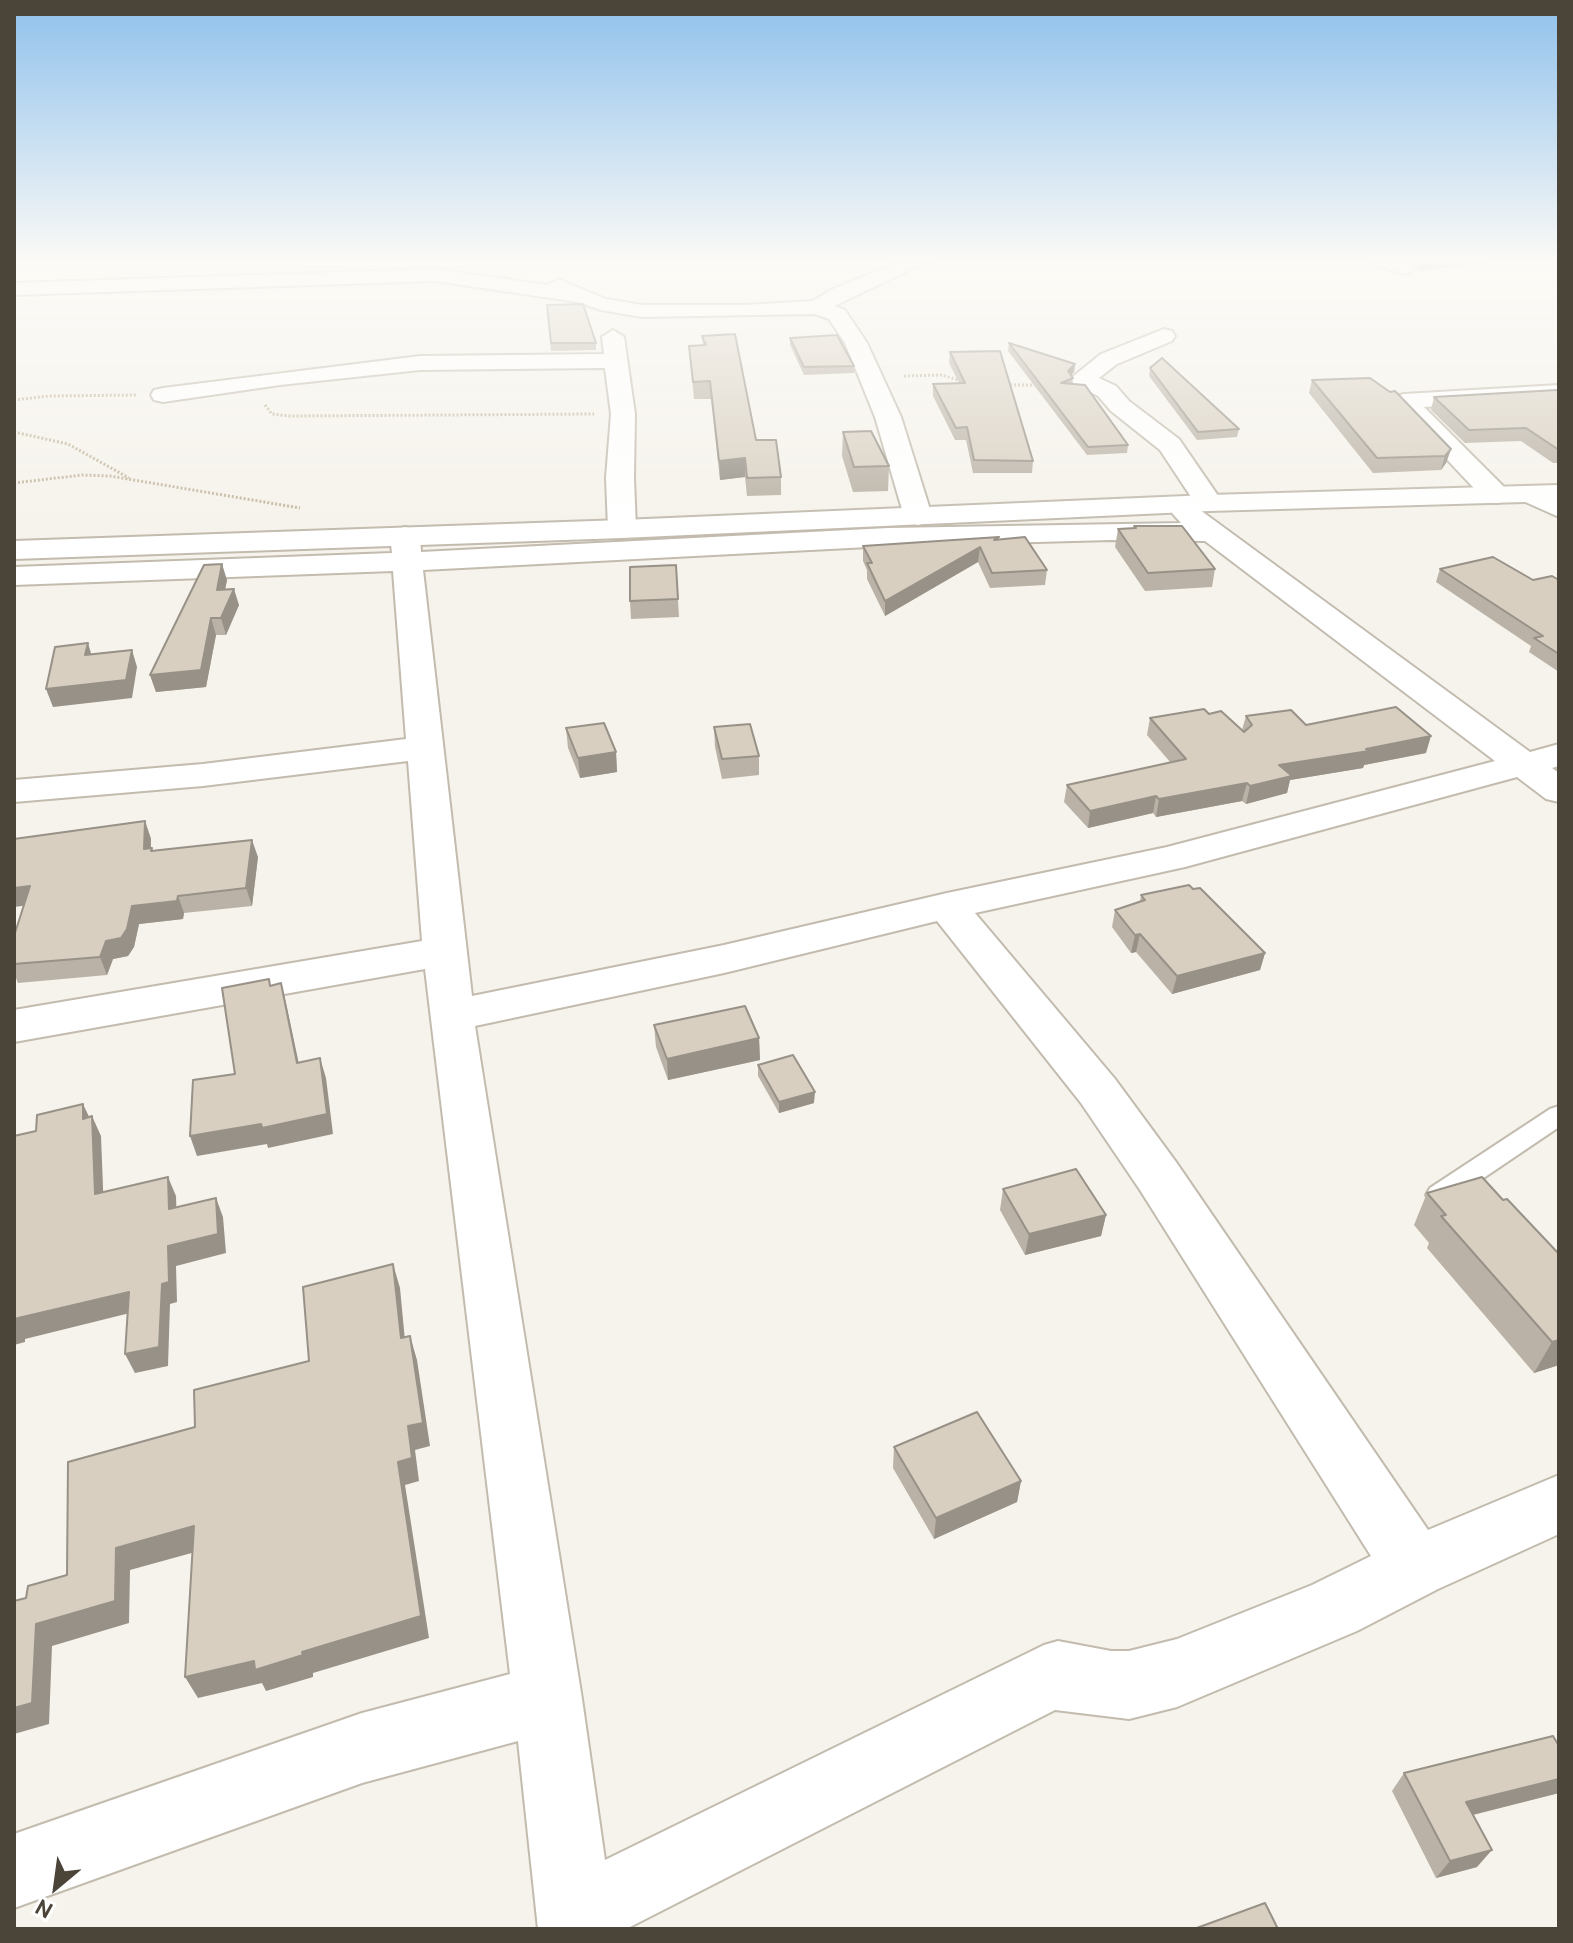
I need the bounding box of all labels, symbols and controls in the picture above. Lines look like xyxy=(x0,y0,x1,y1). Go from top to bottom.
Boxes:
north arrow xyxy=(16,1847,96,1927)
text: N xyxy=(31,1893,57,1924)

